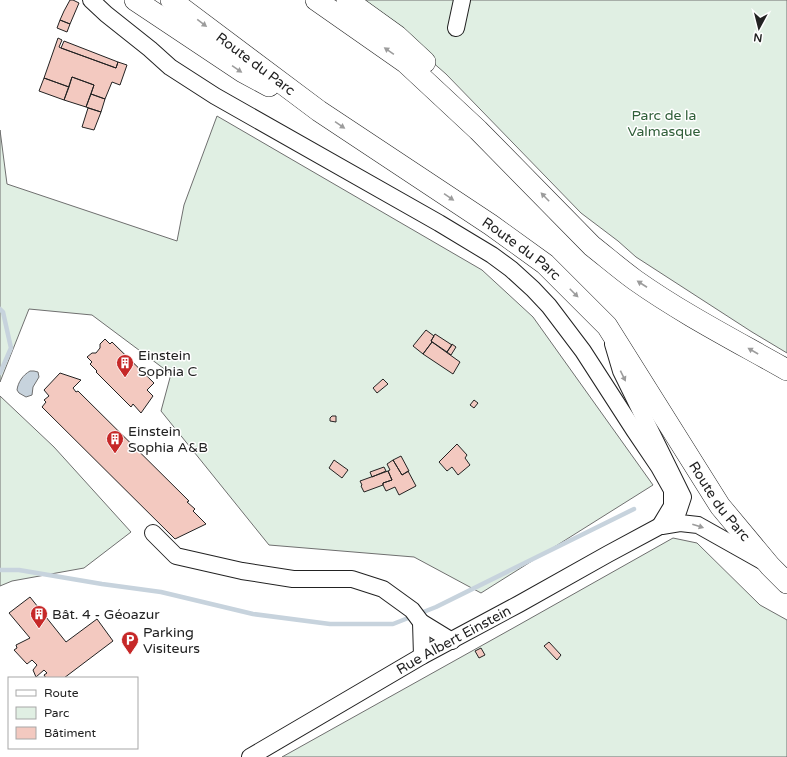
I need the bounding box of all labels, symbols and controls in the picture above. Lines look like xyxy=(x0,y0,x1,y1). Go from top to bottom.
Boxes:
north arrow xyxy=(739,8,779,48)
one-way arrow xyxy=(196,19,207,28)
street label: Route du Parc xyxy=(213,29,298,99)
text: N xyxy=(753,30,763,44)
one-way arrow xyxy=(384,47,395,55)
one-way arrow xyxy=(232,65,242,73)
park label: Parc de la Valmasque xyxy=(627,107,701,140)
one-way arrow xyxy=(335,121,346,129)
one-way arrow xyxy=(540,192,550,202)
one-way arrow xyxy=(444,193,454,201)
street label: Route du Parc xyxy=(479,214,564,284)
one-way arrow xyxy=(636,280,647,288)
one-way arrow xyxy=(569,288,579,298)
place label: Einstein Sophia C xyxy=(138,347,197,380)
one-way arrow xyxy=(747,347,759,354)
building icon: Einstein Sophia C xyxy=(115,353,135,378)
one-way arrow xyxy=(620,370,626,382)
place label: Einstein Sophia A&B xyxy=(128,423,208,456)
building icon: Einstein Sophia A&B xyxy=(105,429,125,454)
street label: Route du Parc xyxy=(685,458,754,545)
one-way arrow xyxy=(693,523,705,529)
street label: Rue Albert Einstein xyxy=(393,602,514,678)
building icon: Bât. 4 - Géoazur xyxy=(29,604,49,629)
place label: Bât. 4 - Géoazur xyxy=(52,606,160,623)
place label: Parking Visiteurs xyxy=(143,624,200,657)
parking icon: Parking Visiteurs xyxy=(120,630,140,655)
legend xyxy=(8,677,138,749)
text: Route xyxy=(44,686,79,700)
text: Parc xyxy=(44,706,69,720)
text: Bâtiment xyxy=(44,726,96,740)

